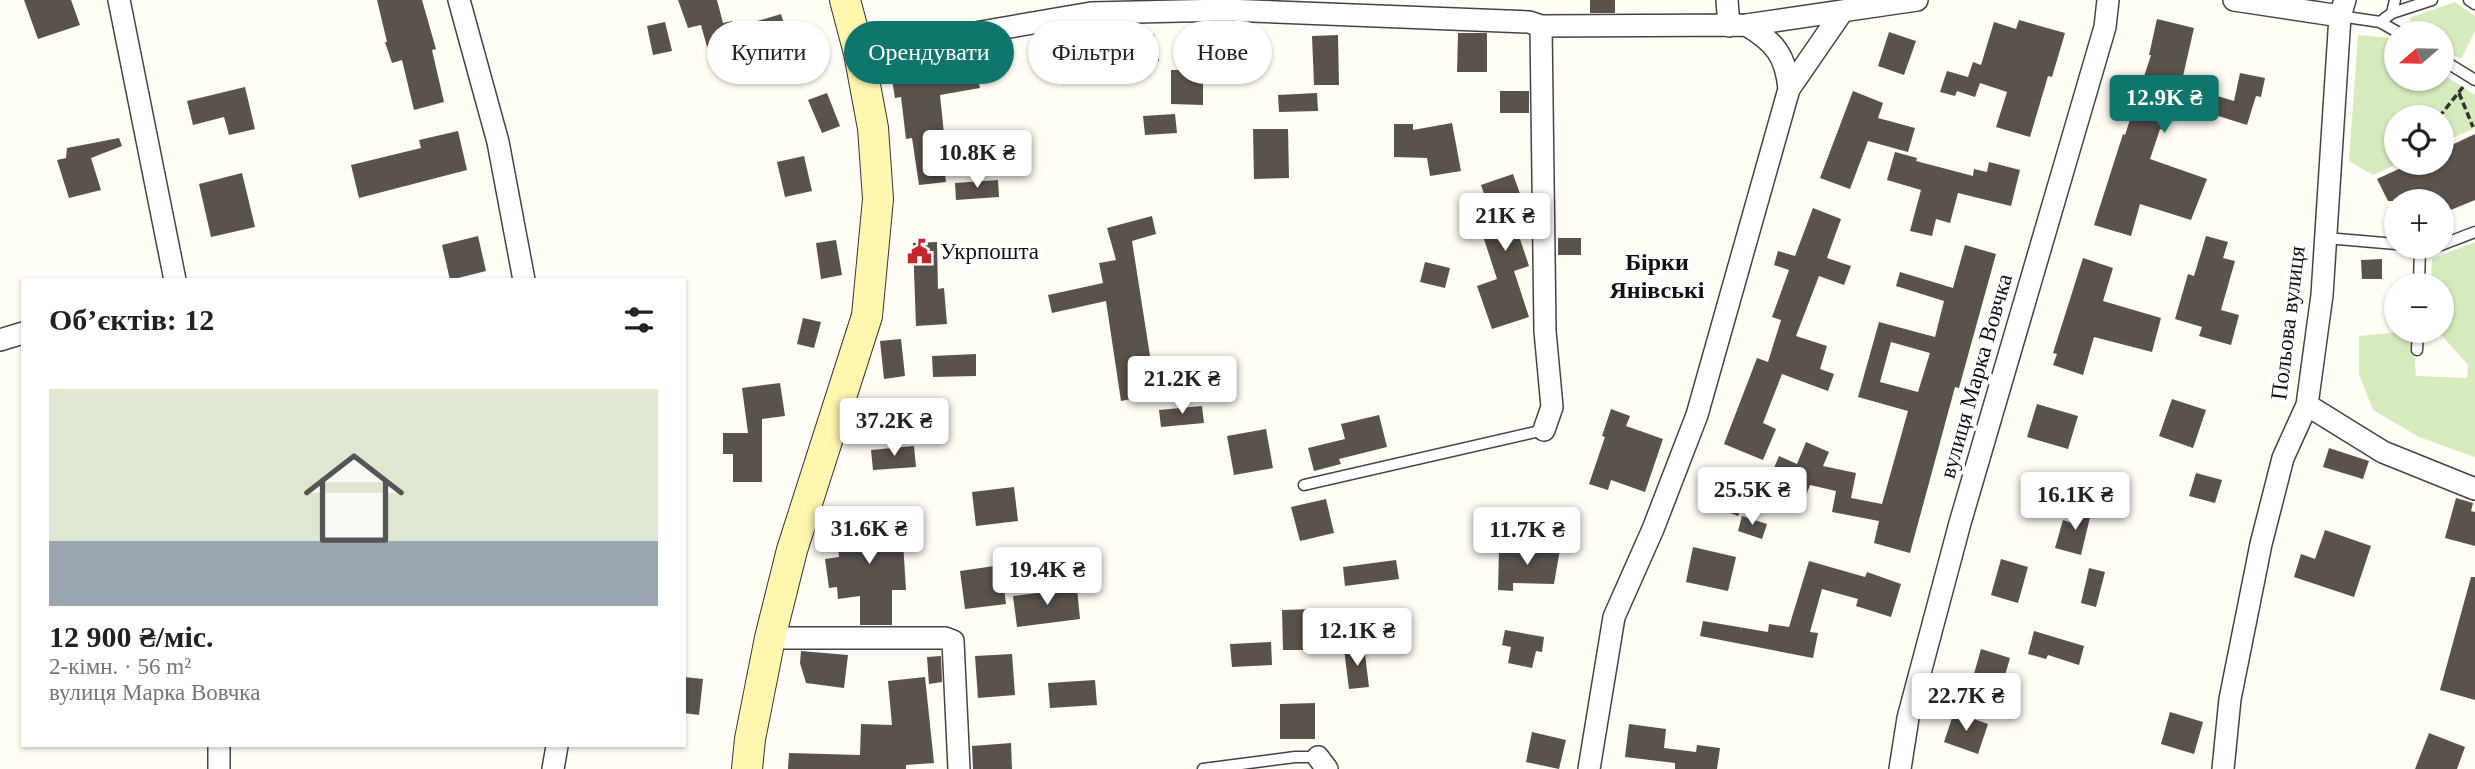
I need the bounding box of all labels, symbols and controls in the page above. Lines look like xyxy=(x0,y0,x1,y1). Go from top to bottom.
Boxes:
chip: Купити xyxy=(707,21,830,84)
chip: Орендувати xyxy=(844,21,1014,84)
chip: Фільтри xyxy=(1028,21,1159,84)
chip: Нове xyxy=(1173,21,1272,84)
north arrow xyxy=(2384,21,2454,91)
map controls xyxy=(2384,21,2454,343)
pin: 12.9K ₴ xyxy=(2099,76,2229,135)
text: 12.9K ₴ xyxy=(2126,85,2202,110)
button: locate xyxy=(2384,105,2454,175)
pin: 10.8K ₴ xyxy=(912,130,1042,190)
text: 10.8K ₴ xyxy=(939,140,1015,165)
button: + xyxy=(2384,189,2454,259)
pin: 21K ₴ xyxy=(1456,194,1554,253)
text: 21K ₴ xyxy=(1475,203,1535,228)
public building icon: Укрпошта xyxy=(906,237,934,265)
place label: Укрпошта xyxy=(940,239,1039,264)
street label: Польова вулиця xyxy=(2266,244,2310,401)
district label: Бірки Янівські xyxy=(1610,249,1705,303)
street label: вулиця Марка Вовчка xyxy=(1935,271,2017,481)
button: − xyxy=(2384,273,2454,343)
icon: filters xyxy=(620,301,658,339)
text: Об’єктів: 12 xyxy=(49,303,214,336)
pin: 21.2K ₴ xyxy=(1117,356,1247,416)
text: 21.2K ₴ xyxy=(1144,366,1220,391)
pin: 37.2K ₴ xyxy=(829,398,959,458)
text: 37.2K ₴ xyxy=(856,408,932,433)
icon: home xyxy=(291,435,417,561)
pin: 25.5K ₴ xyxy=(1687,468,1817,527)
pin: 16.1K ₴ xyxy=(2010,472,2140,532)
text: 25.5K ₴ xyxy=(1714,477,1790,502)
text: 16.1K ₴ xyxy=(2037,482,2113,507)
pin: 31.6K ₴ xyxy=(804,506,934,566)
pin: 11.7K ₴ xyxy=(1462,508,1592,567)
text: 31.6K ₴ xyxy=(831,516,907,541)
text: 11.7K ₴ xyxy=(1489,517,1565,542)
pin: 19.4K ₴ xyxy=(982,548,1112,607)
text: 19.4K ₴ xyxy=(1009,557,1085,582)
pin: 12.1K ₴ xyxy=(1292,608,1422,668)
text: 12.1K ₴ xyxy=(1319,618,1395,643)
text: 12 900 ₴/міс. xyxy=(49,620,214,653)
text: 2-кімн. · 56 m² xyxy=(49,654,191,679)
pin: 22.7K ₴ xyxy=(1901,674,2031,733)
text: вулиця Марка Вовчка xyxy=(49,680,260,705)
text: 22.7K ₴ xyxy=(1928,683,2004,708)

